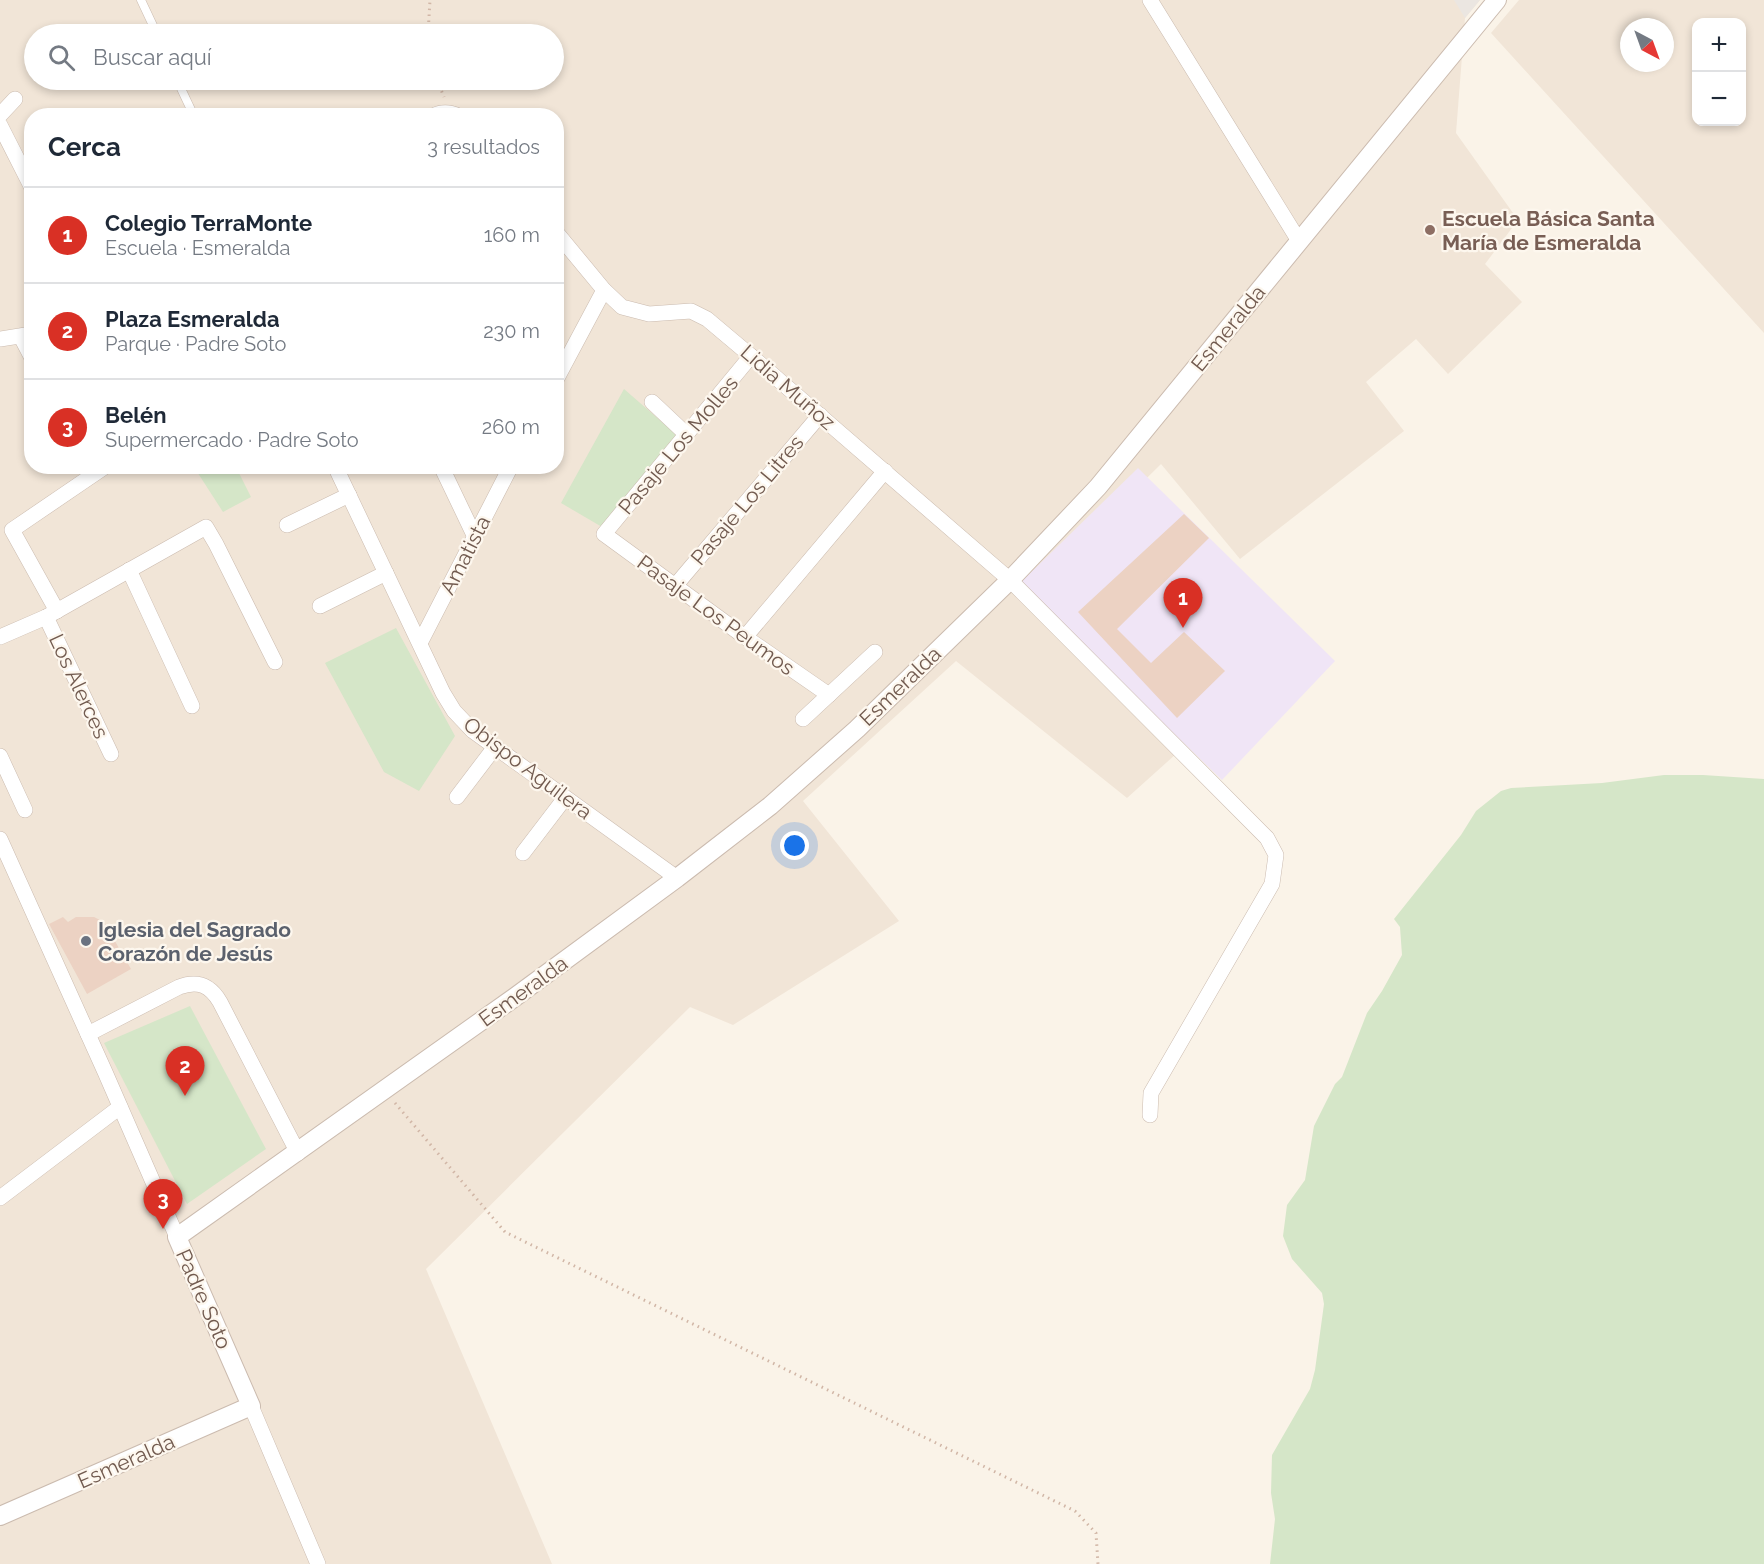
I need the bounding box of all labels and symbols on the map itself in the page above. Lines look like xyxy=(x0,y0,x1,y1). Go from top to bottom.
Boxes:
north arrow xyxy=(1620,18,1674,72)
place label: Escuela Básica Santa María de Esmeralda xyxy=(1442,206,1655,255)
marker: Escuela Básica Santa María de Esmeralda xyxy=(1423,223,1437,237)
street label: Esmeralda xyxy=(1186,280,1270,376)
street label: Lidia Muñoz xyxy=(736,339,840,435)
street label: Pasaje Los Molles xyxy=(613,371,743,519)
street label: Pasaje Los Litres xyxy=(685,430,809,570)
street label: Amatista xyxy=(435,511,495,599)
street label: Pasaje Los Peumos xyxy=(633,550,799,680)
pin: 1 xyxy=(1164,578,1202,628)
street label: Los Alerces xyxy=(44,630,114,742)
street label: Esmeralda xyxy=(854,641,946,731)
street label: Obispo Aguilera xyxy=(459,712,597,824)
your location xyxy=(780,831,809,860)
place label: Iglesia del Sagrado Corazón de Jesús xyxy=(98,917,291,966)
marker: Iglesia del Sagrado Corazón de Jesús xyxy=(79,934,93,948)
street label: Esmeralda xyxy=(474,950,572,1032)
pin: 2 xyxy=(166,1046,204,1096)
pin: 3 xyxy=(144,1180,182,1229)
street label: Padre Soto xyxy=(171,1245,237,1353)
street label: Esmeralda xyxy=(74,1429,178,1493)

